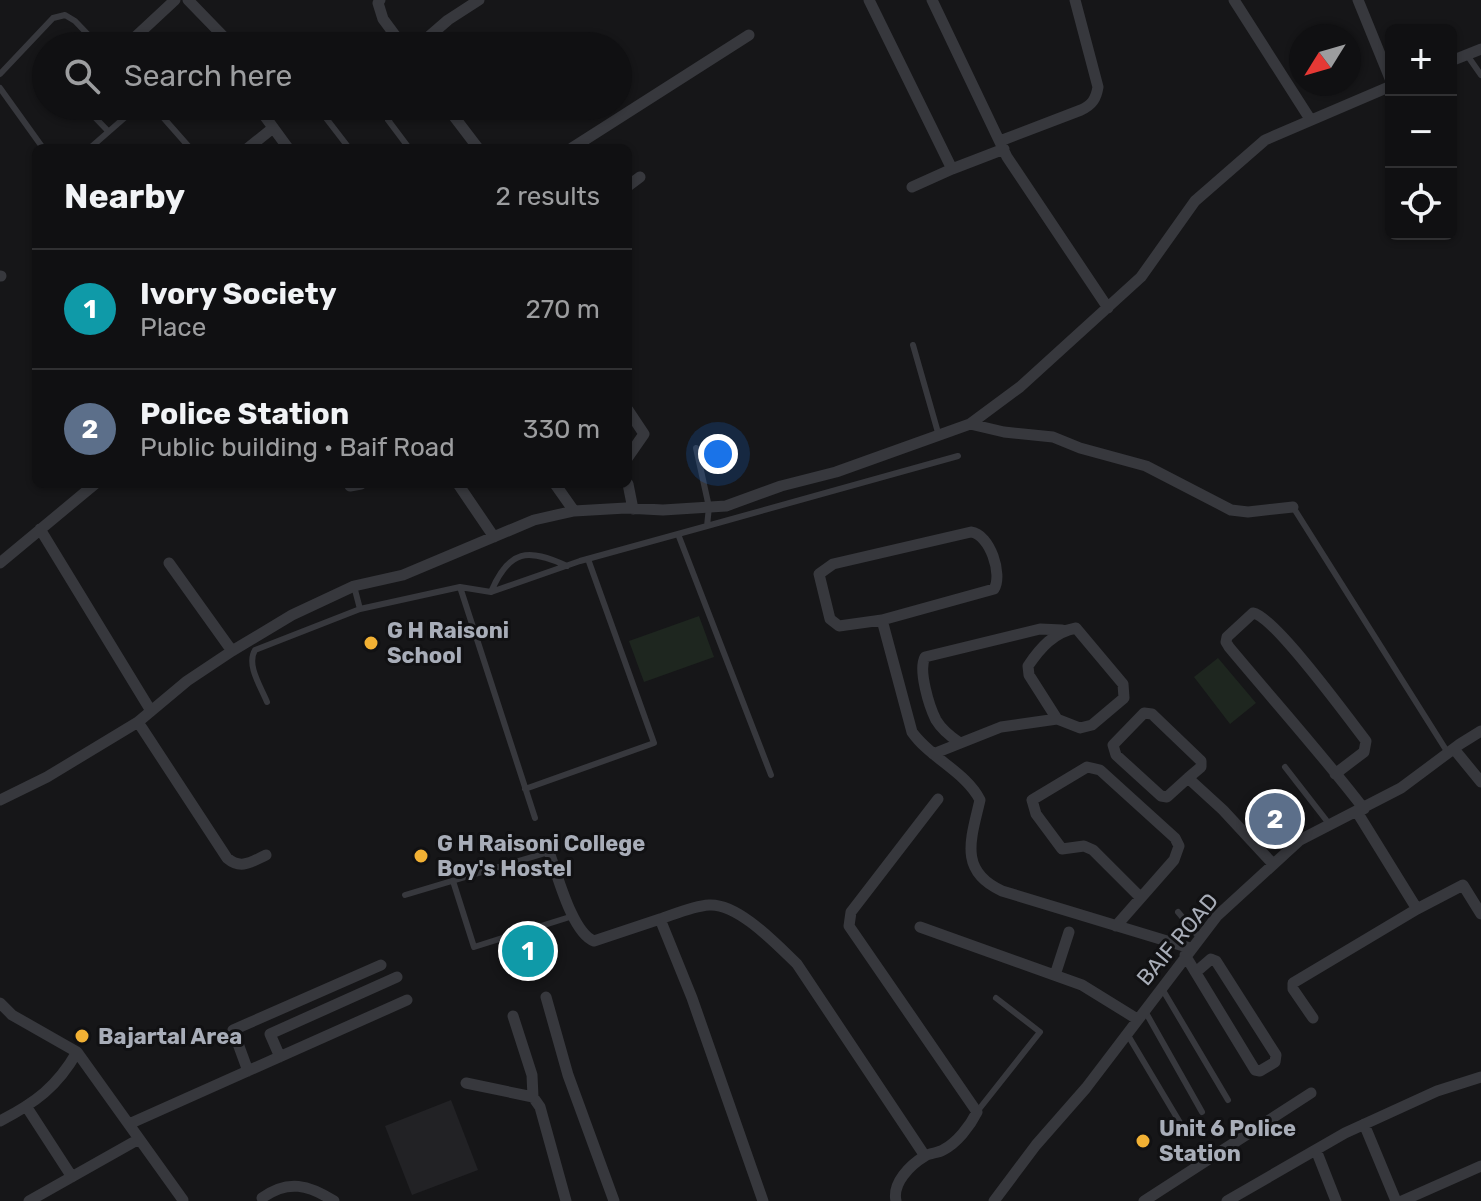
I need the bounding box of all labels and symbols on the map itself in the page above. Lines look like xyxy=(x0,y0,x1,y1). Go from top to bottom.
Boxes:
north arrow xyxy=(1289,24,1361,96)
your location xyxy=(698,434,738,474)
place label: G H Raisoni School xyxy=(387,617,509,669)
marker: G H Raisoni School xyxy=(362,634,380,652)
pin: 2 xyxy=(1249,789,1301,849)
place label: G H Raisoni College Boy's Hostel xyxy=(437,830,645,882)
marker: G H Raisoni College Boy's Hostel xyxy=(412,847,430,865)
street label: BAIF ROAD xyxy=(1131,888,1224,991)
pin: 1 xyxy=(502,921,554,981)
place label: Bajartal Area xyxy=(98,1023,242,1050)
marker: Bajartal Area xyxy=(73,1027,91,1045)
place label: Unit 6 Police Station xyxy=(1159,1115,1296,1167)
marker: Unit 6 Police Station xyxy=(1134,1132,1152,1150)

